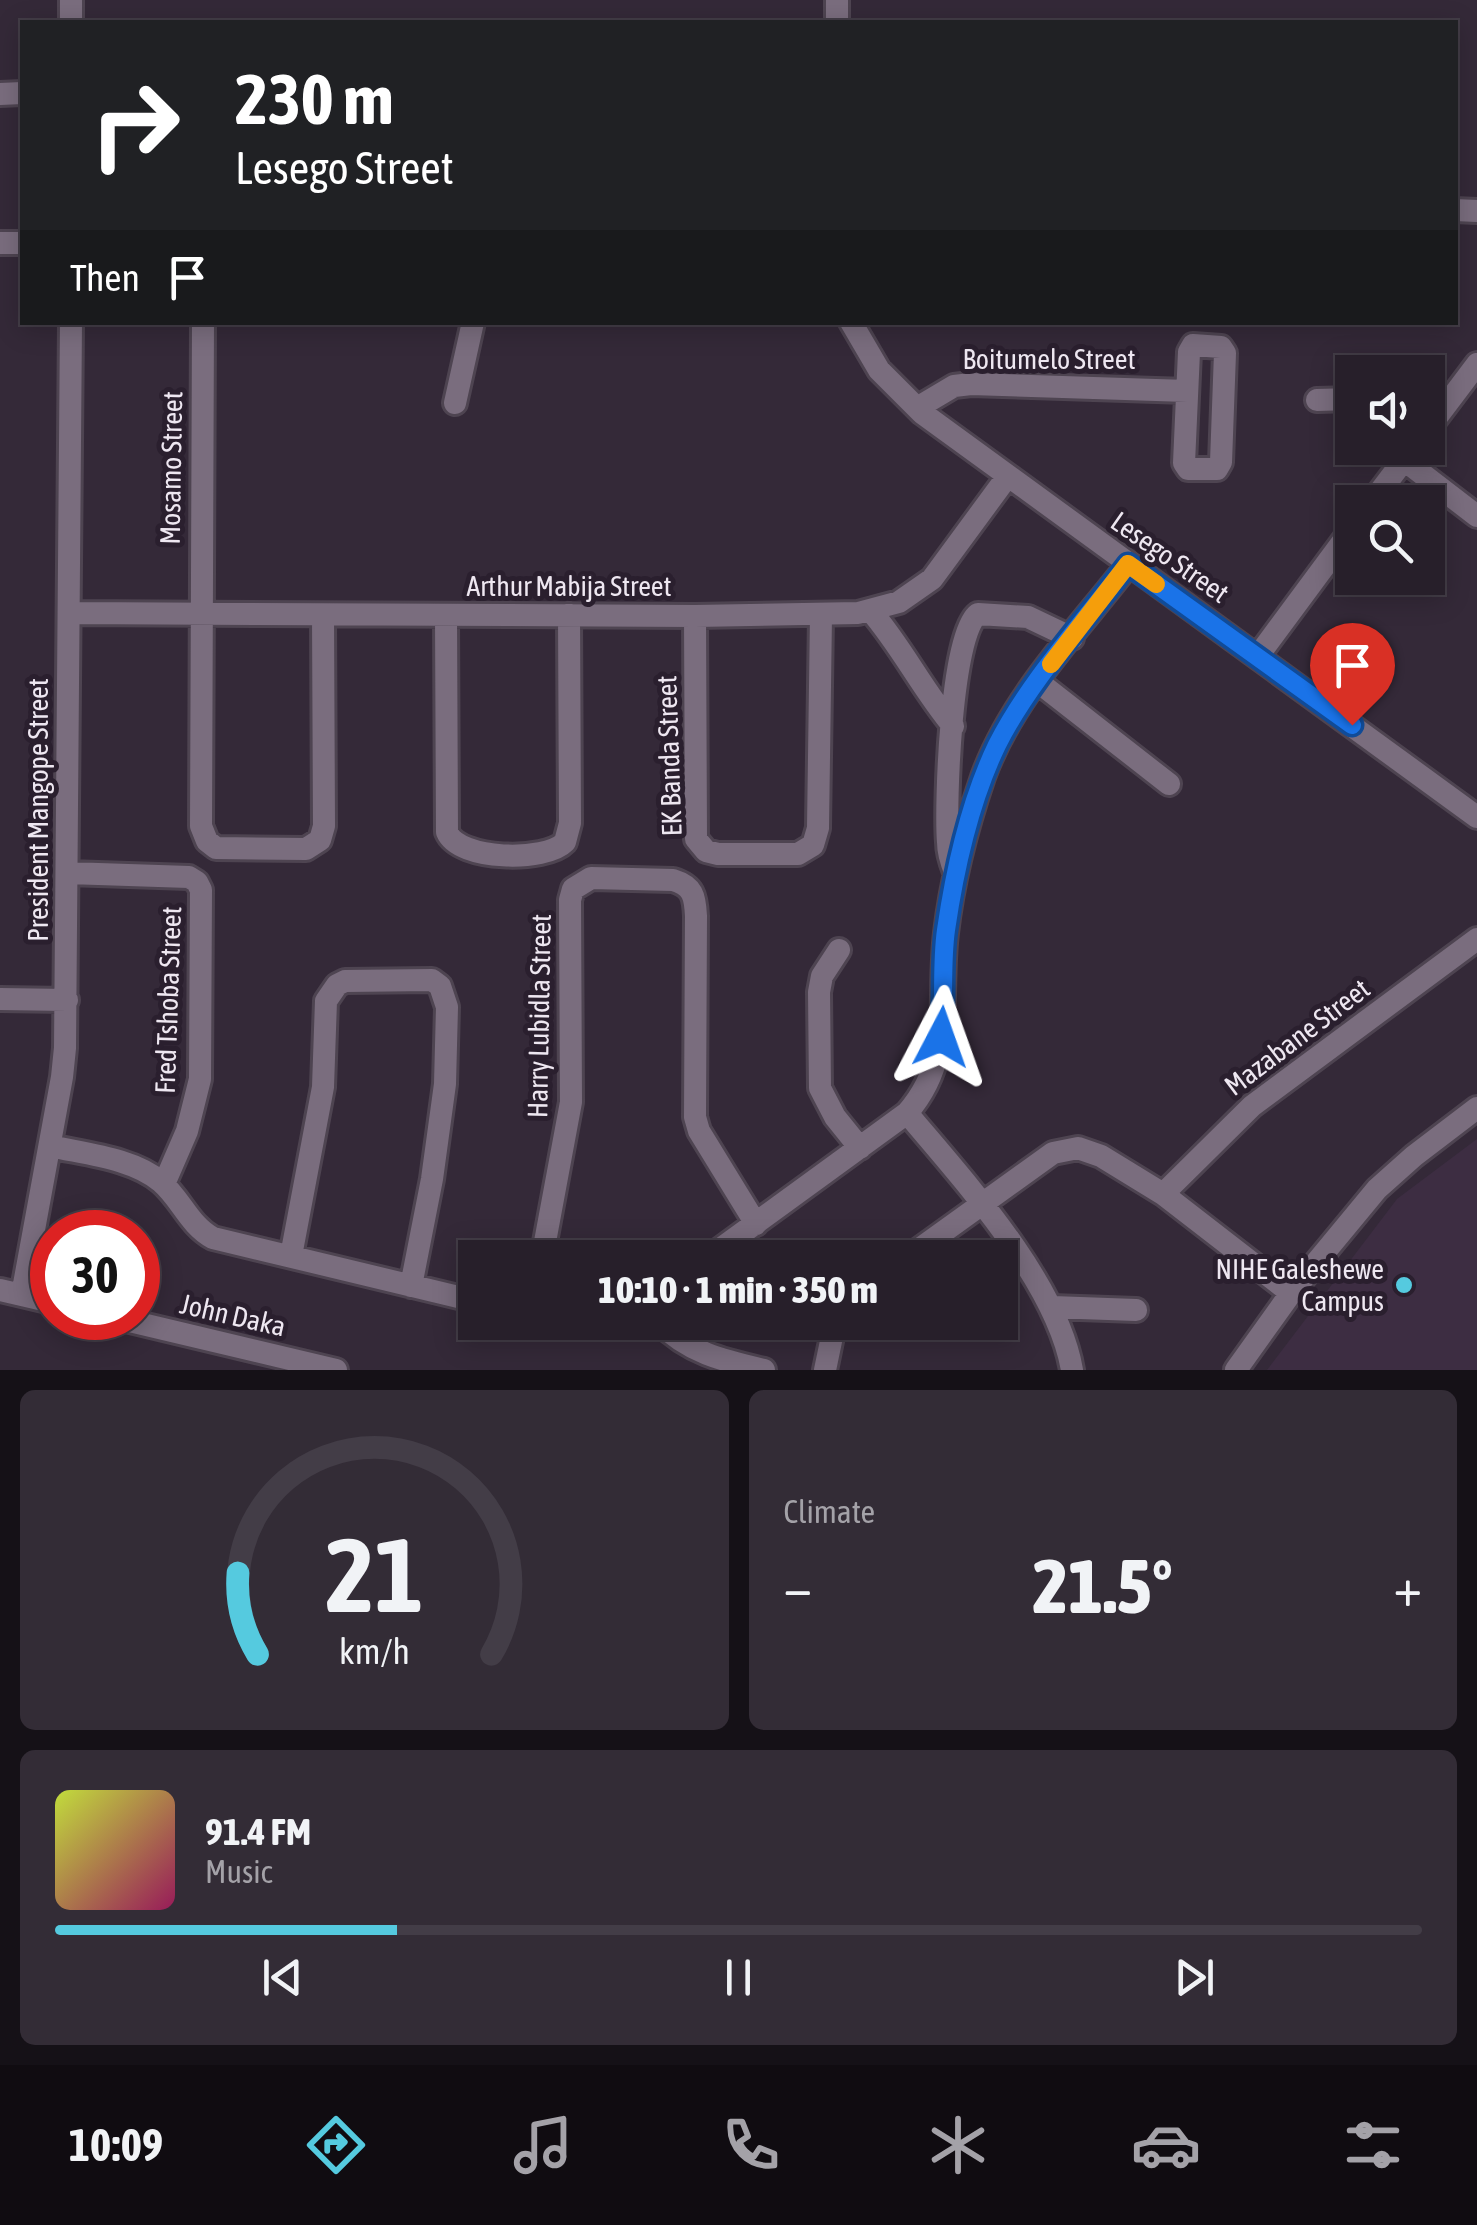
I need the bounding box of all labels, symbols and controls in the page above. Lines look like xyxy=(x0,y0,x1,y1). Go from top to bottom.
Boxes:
text: 230 m xyxy=(235,59,394,139)
icon: right xyxy=(70,60,200,190)
text: Lesego Street xyxy=(235,142,454,194)
icon: arrive xyxy=(160,250,215,305)
text: Then xyxy=(70,256,140,299)
street label: Boitumelo Street xyxy=(963,343,1135,375)
map controls xyxy=(1335,355,1445,595)
button: sound xyxy=(1335,355,1445,465)
street label: Mosamo Street xyxy=(154,391,188,545)
button: search xyxy=(1335,485,1445,595)
street label: Lesego Street xyxy=(1105,505,1235,609)
street label: Arthur Mabija Street xyxy=(466,570,672,602)
pin xyxy=(1310,623,1395,726)
icon: arrive xyxy=(1325,638,1380,693)
street label: EK Banda Street xyxy=(650,675,688,837)
street label: President Mangope Street xyxy=(22,678,54,942)
street label: Fred Tshoba Street xyxy=(149,906,187,1094)
street label: Harry Lubidla Street xyxy=(521,914,557,1118)
street label: Mazabane Street xyxy=(1218,972,1376,1102)
position arrow xyxy=(889,985,993,1089)
speed limit sign: 30 xyxy=(30,1210,160,1340)
place label: NIHE Galeshewe Campus xyxy=(1216,1253,1384,1317)
text: 10:10 · 1 min · 350 m xyxy=(598,1268,878,1311)
marker: NIHE Galeshewe Campus xyxy=(1393,1274,1415,1296)
street label: John Daka xyxy=(177,1287,289,1343)
text: Climate xyxy=(784,1493,875,1530)
text: 21 xyxy=(325,1515,423,1634)
text: 21.5° xyxy=(1033,1543,1173,1629)
text: − xyxy=(784,1555,812,1618)
text: + xyxy=(1393,1555,1422,1618)
text: km/h xyxy=(339,1631,410,1672)
text: 91.4 FM xyxy=(205,1810,311,1853)
text: Music xyxy=(205,1853,272,1890)
icon: previous xyxy=(255,1950,310,2005)
icon: pause xyxy=(711,1950,766,2005)
icon: next xyxy=(1167,1950,1222,2005)
icon: directions xyxy=(301,2110,371,2180)
icon: music xyxy=(508,2110,578,2180)
icon: phone xyxy=(716,2110,786,2180)
icon: climate xyxy=(923,2110,993,2180)
icon: car xyxy=(1131,2110,1201,2180)
icon: filters xyxy=(1338,2110,1408,2180)
text: 10:09 xyxy=(69,2119,163,2171)

